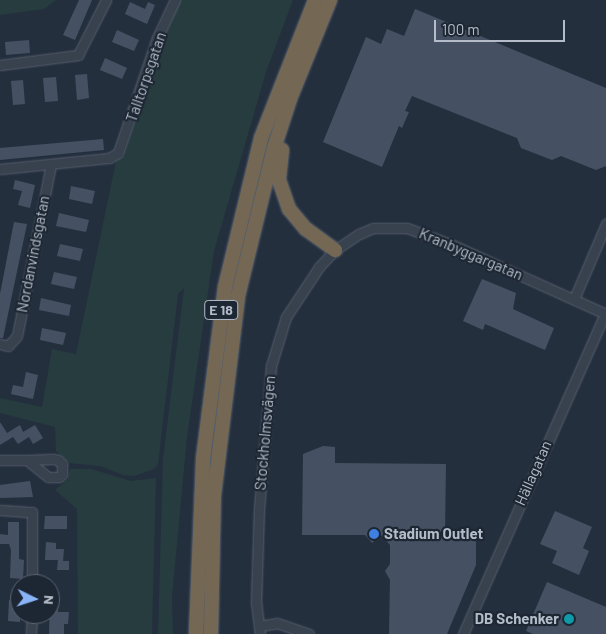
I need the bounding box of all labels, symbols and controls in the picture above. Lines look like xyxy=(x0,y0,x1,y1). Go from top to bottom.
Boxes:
scale bar xyxy=(436,10,567,42)
text: 100 m xyxy=(442,20,480,38)
street label: Talltorpsgatan xyxy=(122,30,170,124)
street label: Nordanvindsgatan xyxy=(13,194,53,314)
street label: Kranbyggargatan xyxy=(416,224,526,284)
road number: E 18 xyxy=(204,298,238,322)
street label: Stockholmsvägen xyxy=(251,375,279,491)
street label: Hällagatan xyxy=(511,438,555,508)
place label: Stadium Outlet xyxy=(384,525,483,543)
marker: Stadium Outlet xyxy=(368,528,380,540)
north arrow xyxy=(10,574,60,624)
text: N xyxy=(41,595,58,605)
place label: DB Schenker xyxy=(475,610,559,628)
marker: DB Schenker xyxy=(563,613,575,625)

